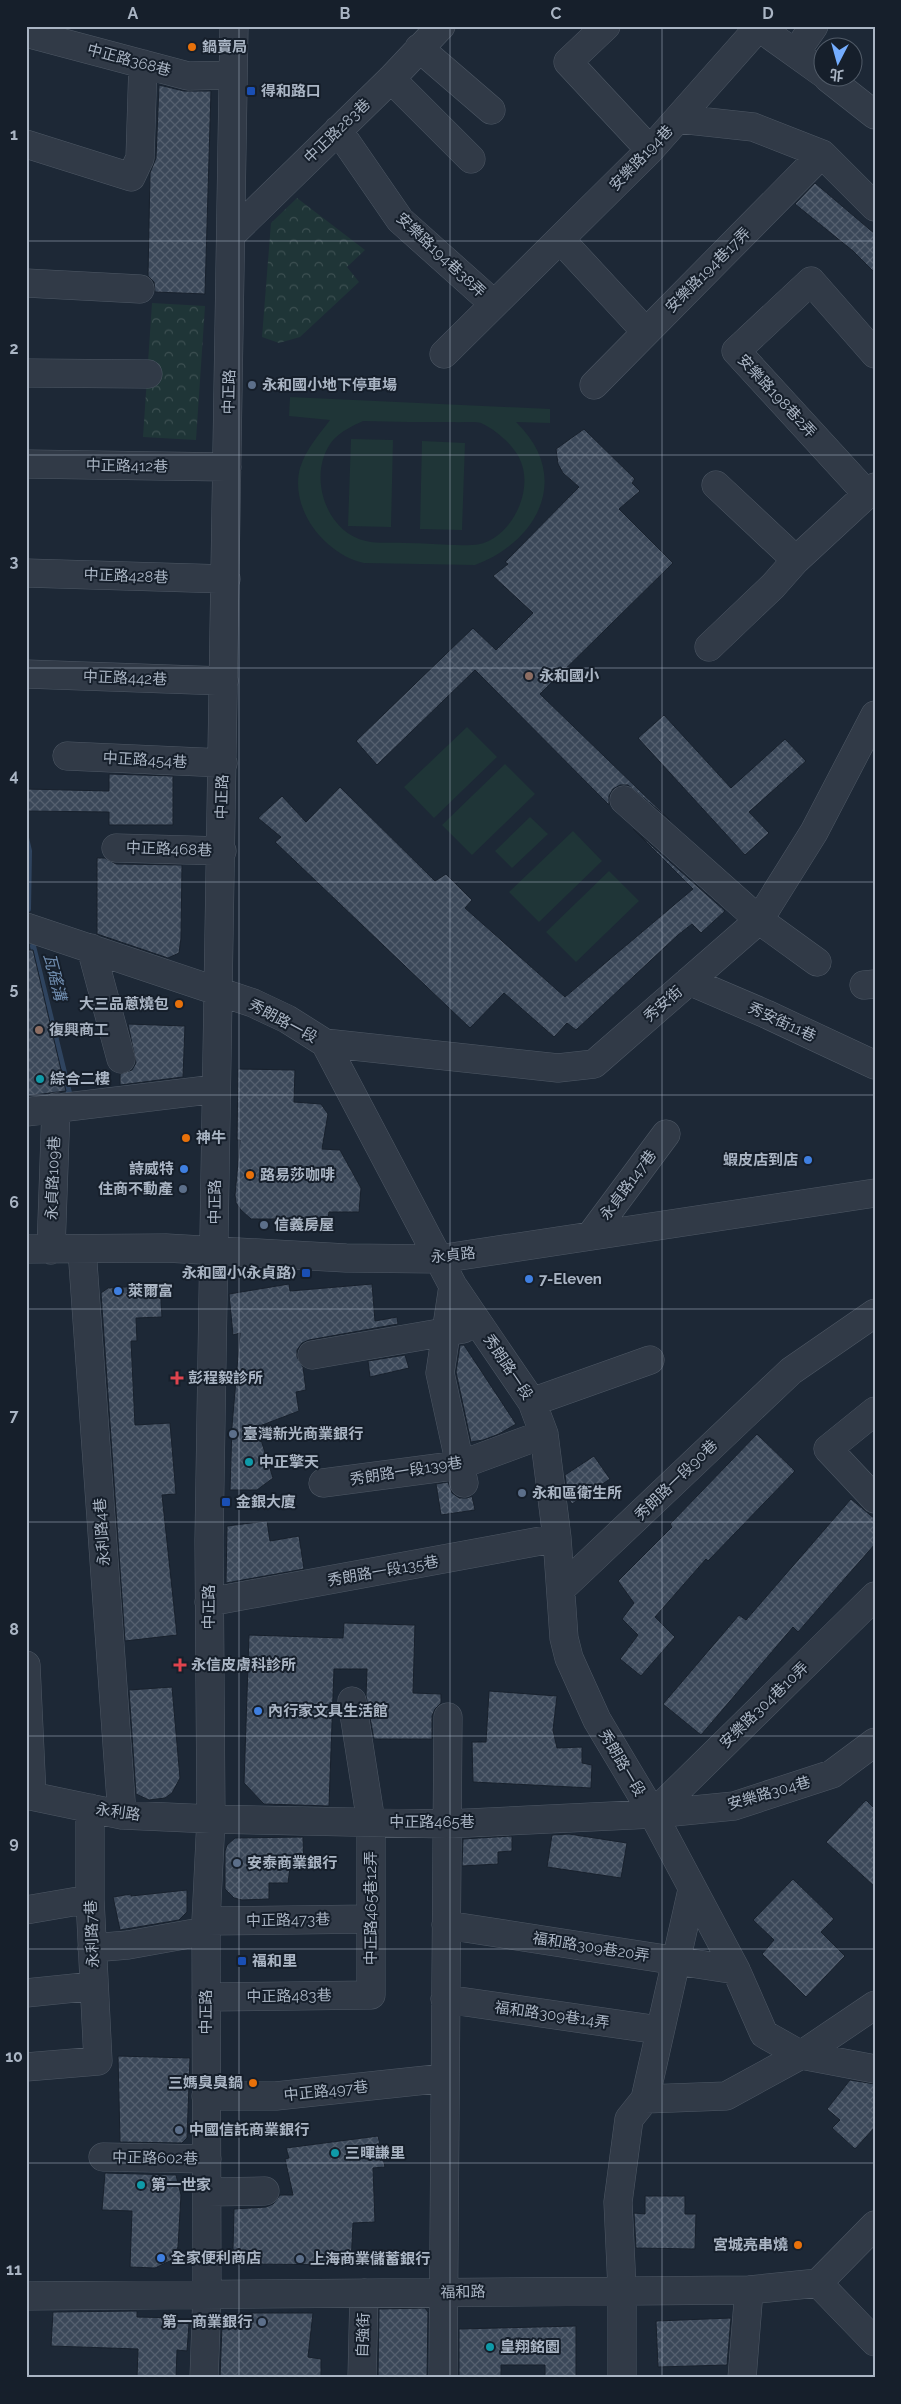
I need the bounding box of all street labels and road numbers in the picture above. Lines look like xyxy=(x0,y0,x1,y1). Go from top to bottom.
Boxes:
street label: 中正路368巷 xyxy=(85,40,173,80)
street label: 中正路283巷 xyxy=(300,95,374,167)
street label: 安樂路194巷 xyxy=(606,122,676,194)
street label: 安樂路194巷38弄 xyxy=(393,209,489,301)
street label: 安樂路194巷17弄 xyxy=(662,224,754,316)
street label: 安樂路198巷2弄 xyxy=(734,351,820,441)
street label: 中正路 xyxy=(220,369,238,415)
street label: 中正路412巷 xyxy=(86,456,168,476)
street label: 中正路428巷 xyxy=(83,566,169,586)
street label: 中正路442巷 xyxy=(83,668,167,688)
street label: 中正路454巷 xyxy=(102,749,188,771)
street label: 中正路 xyxy=(213,774,231,820)
street label: 中正路468巷 xyxy=(126,839,212,859)
street label: 秀安街 xyxy=(640,982,686,1026)
street label: 秀朗路一段 xyxy=(246,995,320,1047)
street label: 秀安街11巷 xyxy=(745,998,819,1046)
street label: 永貞路109巷 xyxy=(43,1136,63,1220)
street label: 永貞路147巷 xyxy=(596,1147,660,1223)
street label: 中正路 xyxy=(206,1179,224,1225)
street label: 永貞路 xyxy=(430,1244,476,1266)
street label: 秀朗路一段 xyxy=(480,1331,536,1403)
street label: 秀朗路一段90巷 xyxy=(631,1436,721,1524)
street label: 秀朗路一段139巷 xyxy=(349,1453,463,1489)
street label: 永利路4巷 xyxy=(91,1497,113,1567)
street label: 秀朗路一段135巷 xyxy=(326,1552,440,1590)
street label: 中正路 xyxy=(200,1584,218,1630)
street label: 安樂路304巷10弄 xyxy=(716,1658,812,1752)
street label: 秀朗路一段 xyxy=(595,1726,649,1800)
street label: 安樂路304巷 xyxy=(725,1773,813,1813)
street label: 永利路 xyxy=(94,1800,142,1824)
street label: 中正路465巷 xyxy=(389,1813,475,1831)
street label: 中正路465巷12弄 xyxy=(362,1851,380,1965)
street label: 永利路7巷 xyxy=(82,1900,102,1968)
street label: 中正路473巷 xyxy=(246,1910,330,1930)
street label: 福和路309巷20弄 xyxy=(531,1929,651,1965)
street label: 中正路483巷 xyxy=(246,1986,332,2006)
street label: 中正路 xyxy=(197,1989,215,2035)
street label: 福和路309巷14弄 xyxy=(494,1998,610,2032)
street label: 中正路497巷 xyxy=(283,2078,369,2104)
street label: 中正路602巷 xyxy=(112,2148,198,2168)
street label: 福和路 xyxy=(440,2283,486,2301)
street label: 自強街 xyxy=(353,2312,373,2358)

